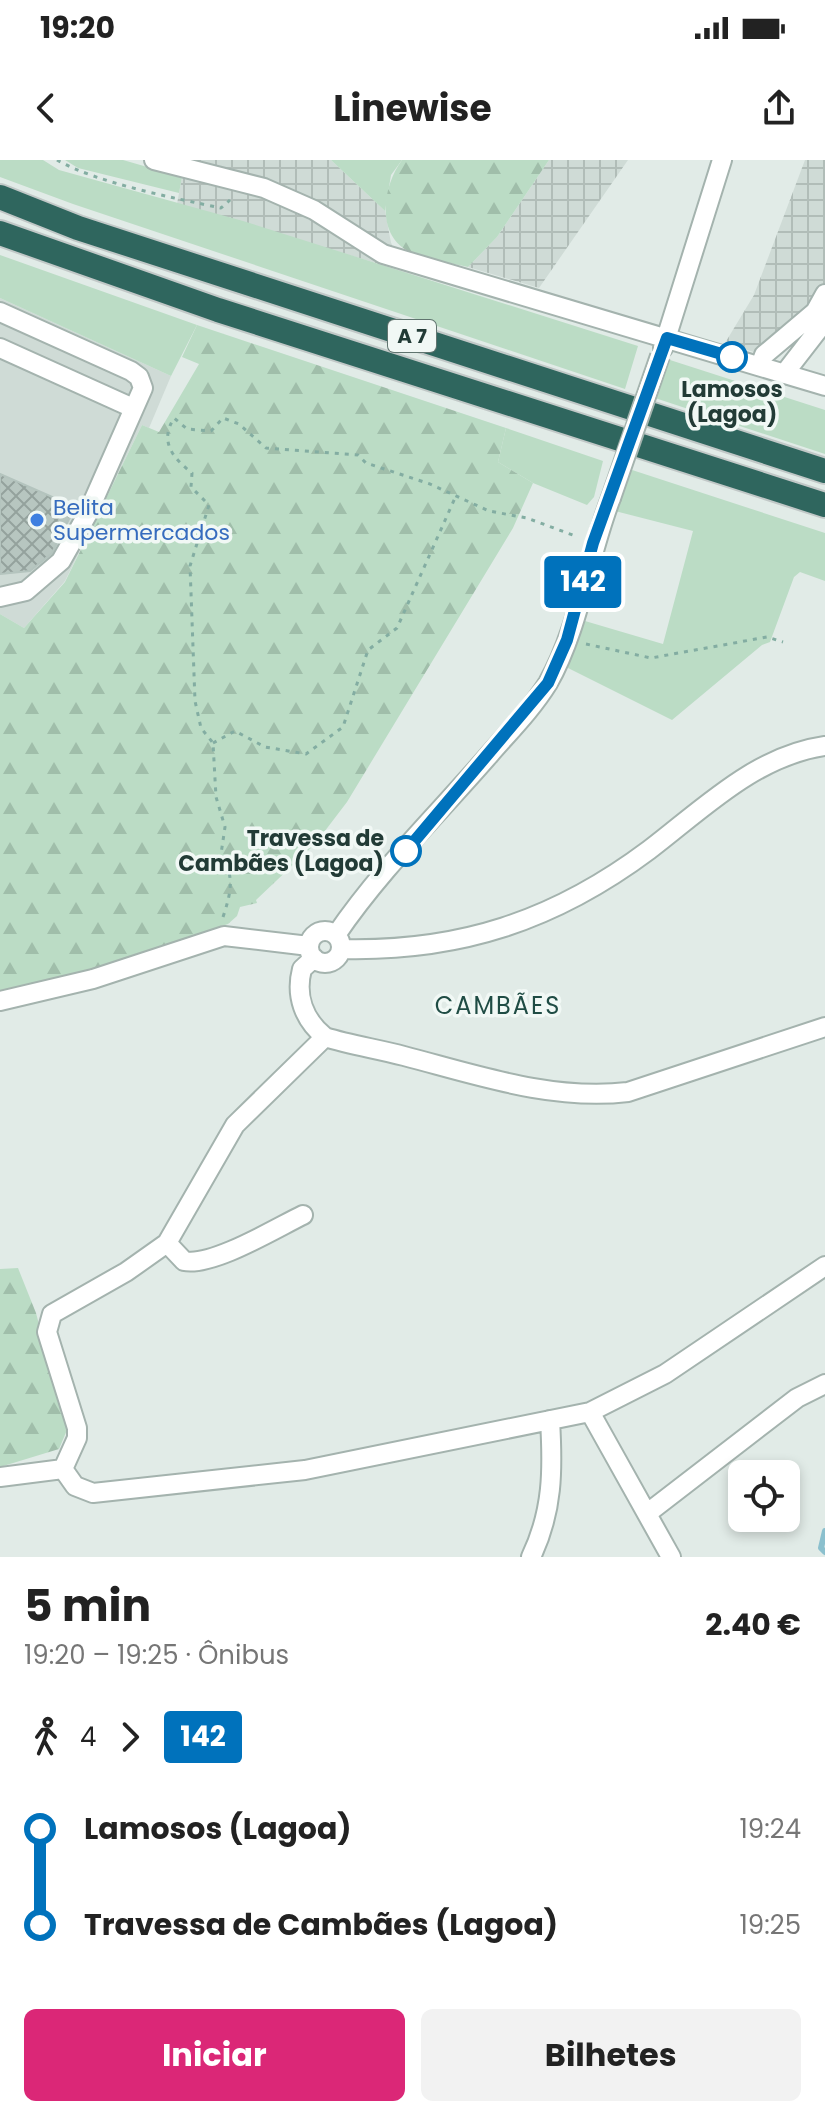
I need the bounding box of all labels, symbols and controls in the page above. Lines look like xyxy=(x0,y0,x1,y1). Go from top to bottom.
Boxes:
text: 19:20 xyxy=(40,6,115,49)
text: Linewise xyxy=(333,83,492,134)
icon: back xyxy=(24,86,68,130)
icon: share xyxy=(757,86,801,130)
road number: A 7 xyxy=(388,320,436,352)
marker: Lamosos (Lagoa) xyxy=(717,342,747,372)
place label: Lamosos (Lagoa) xyxy=(681,374,783,430)
place label: Belita Supermercados xyxy=(53,492,230,548)
marker: Belita Supermercados xyxy=(28,511,46,529)
line badge: 142 xyxy=(537,556,629,608)
text: 142 xyxy=(560,562,606,601)
place label: Travessa de Cambães (Lagoa) xyxy=(178,823,384,879)
marker: Travessa de Cambães (Lagoa) xyxy=(391,836,421,866)
district label: CAMBÃES xyxy=(435,989,561,1022)
map controls xyxy=(728,1460,800,1532)
button: locate xyxy=(728,1460,800,1532)
text: 5 min xyxy=(24,1575,151,1636)
text: 2.40 € xyxy=(705,1603,801,1646)
text: 19:20 – 19:25 · Ônibus xyxy=(24,1637,289,1673)
icon: walk xyxy=(24,1715,68,1759)
icon: forward xyxy=(108,1715,152,1759)
text: 142 xyxy=(180,1717,226,1756)
text: 4 xyxy=(80,1719,96,1755)
text: Lamosos (Lagoa) xyxy=(84,1807,352,1850)
text: 19:24 xyxy=(739,1811,801,1847)
text: Travessa de Cambães (Lagoa) xyxy=(84,1903,558,1946)
text: 19:25 xyxy=(739,1907,801,1943)
button: Iniciar xyxy=(24,2009,405,2101)
button: Bilhetes xyxy=(421,2009,801,2101)

